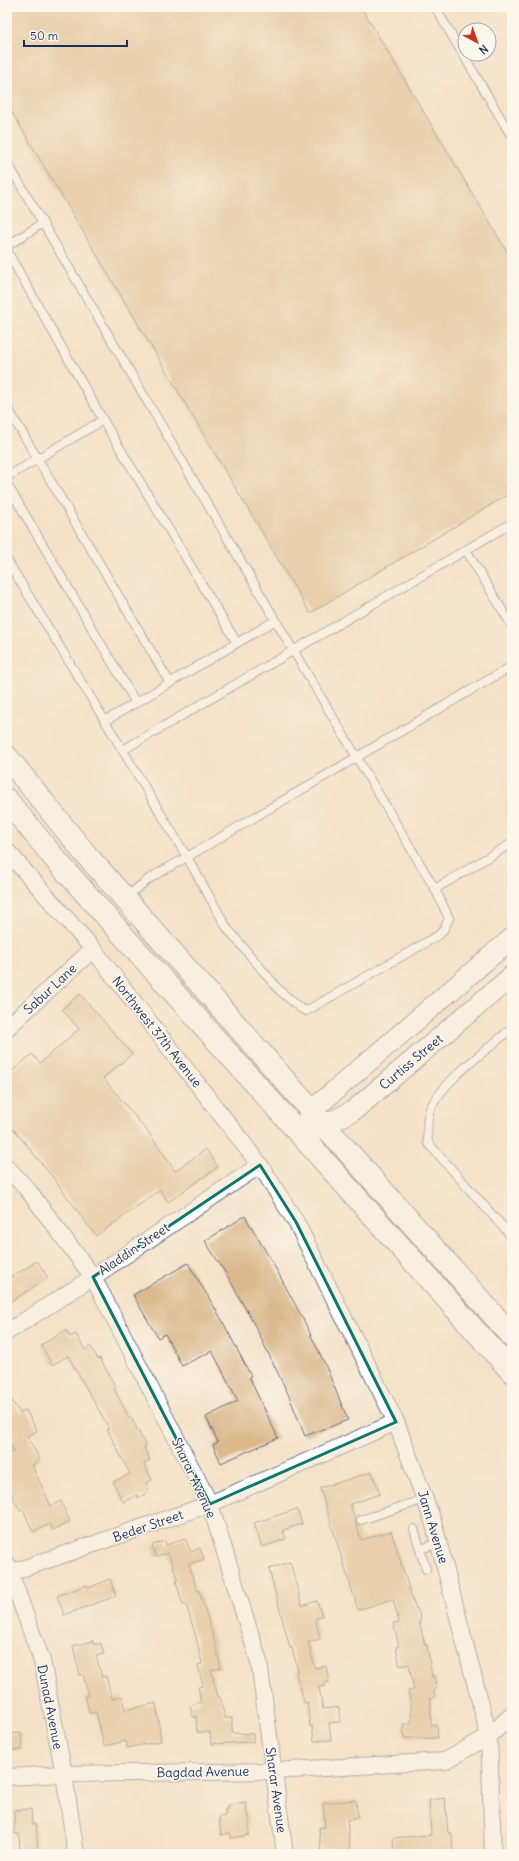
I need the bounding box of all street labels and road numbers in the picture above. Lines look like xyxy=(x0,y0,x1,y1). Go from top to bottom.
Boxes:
street label: Sabur Lane xyxy=(20,960,80,1018)
street label: Northwest 37th Avenue xyxy=(108,973,206,1091)
street label: Curtiss Street xyxy=(376,1030,447,1094)
street label: Aladdin Street xyxy=(95,1219,173,1279)
street label: Sharar Avenue xyxy=(168,1435,220,1521)
street label: Jann Avenue xyxy=(414,1488,452,1566)
street label: Beder Street xyxy=(111,1506,186,1546)
street label: Dunad Avenue xyxy=(33,1663,67,1751)
street label: Sharar Avenue xyxy=(262,1746,290,1834)
street label: Bagdad Avenue xyxy=(157,1763,249,1781)

